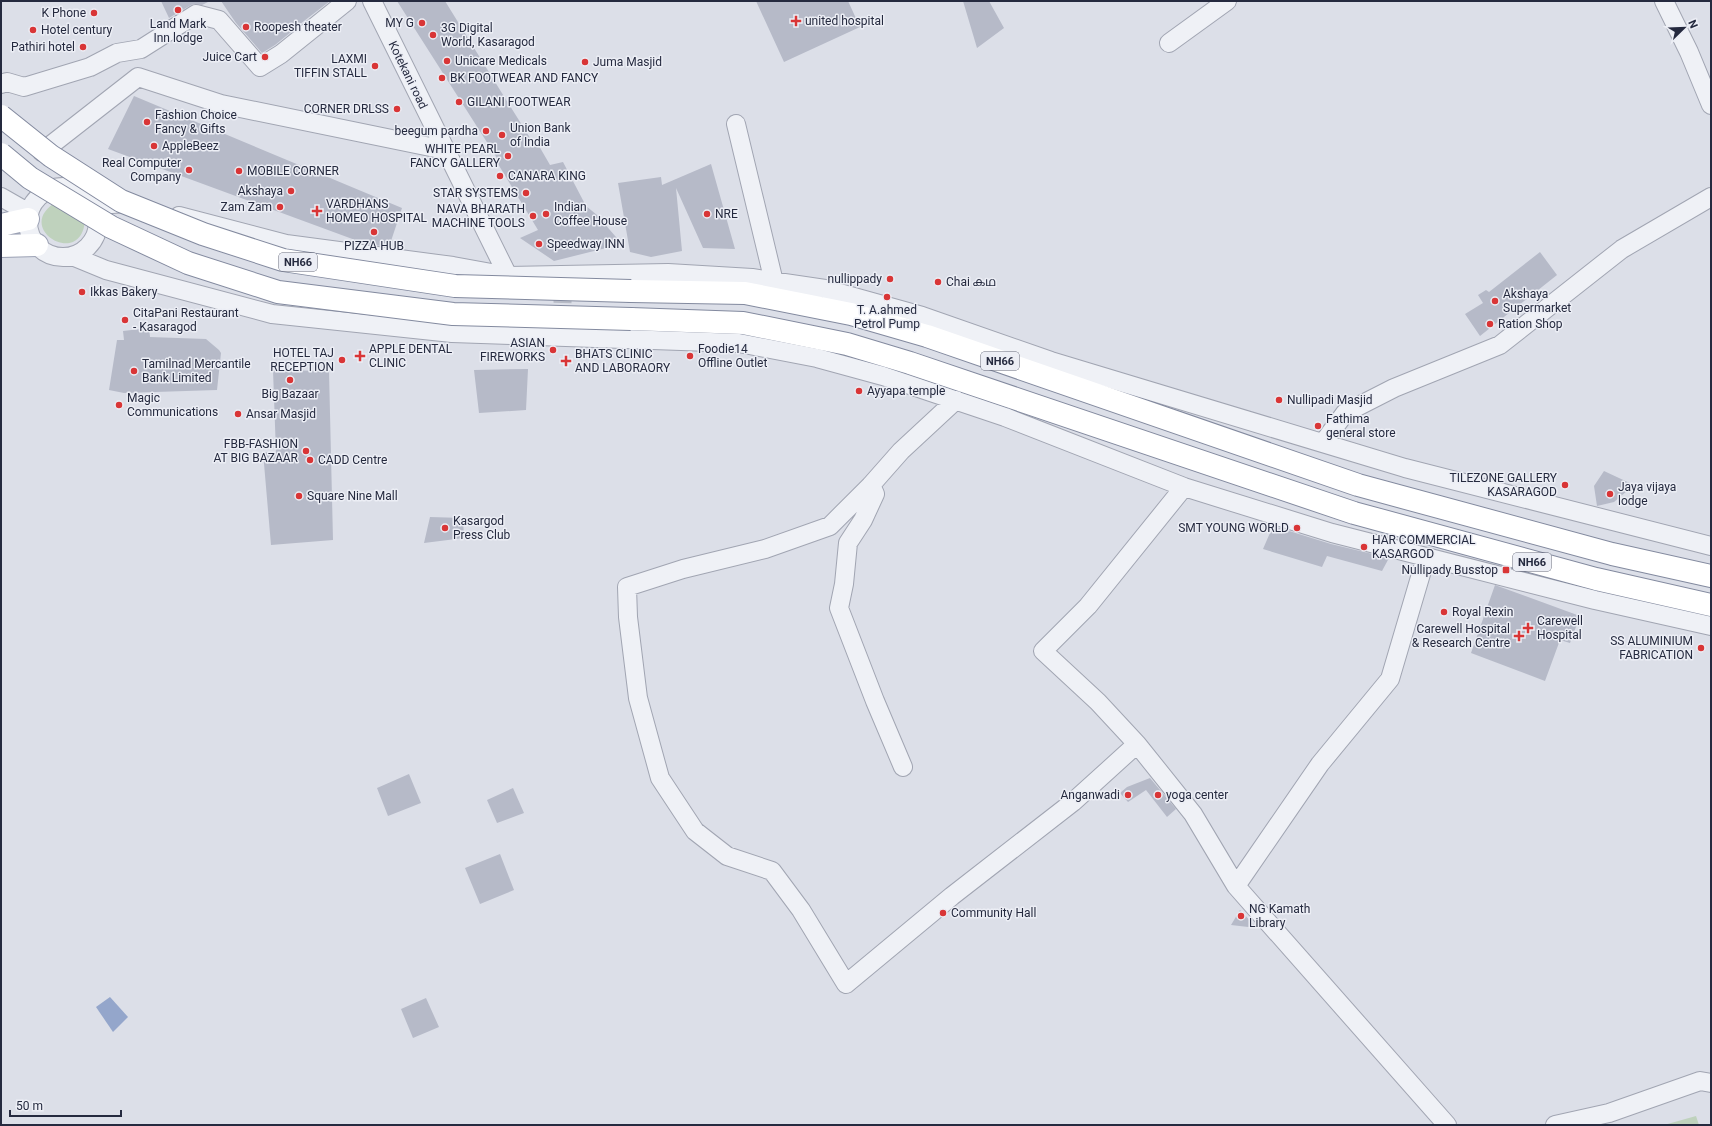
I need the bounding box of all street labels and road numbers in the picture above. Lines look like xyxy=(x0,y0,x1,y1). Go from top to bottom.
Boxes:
street label: Kotekani road xyxy=(386,39,430,111)
road number: NH66 xyxy=(279,253,317,271)
road number: NH66 xyxy=(981,352,1019,370)
road number: NH66 xyxy=(1513,553,1551,571)

